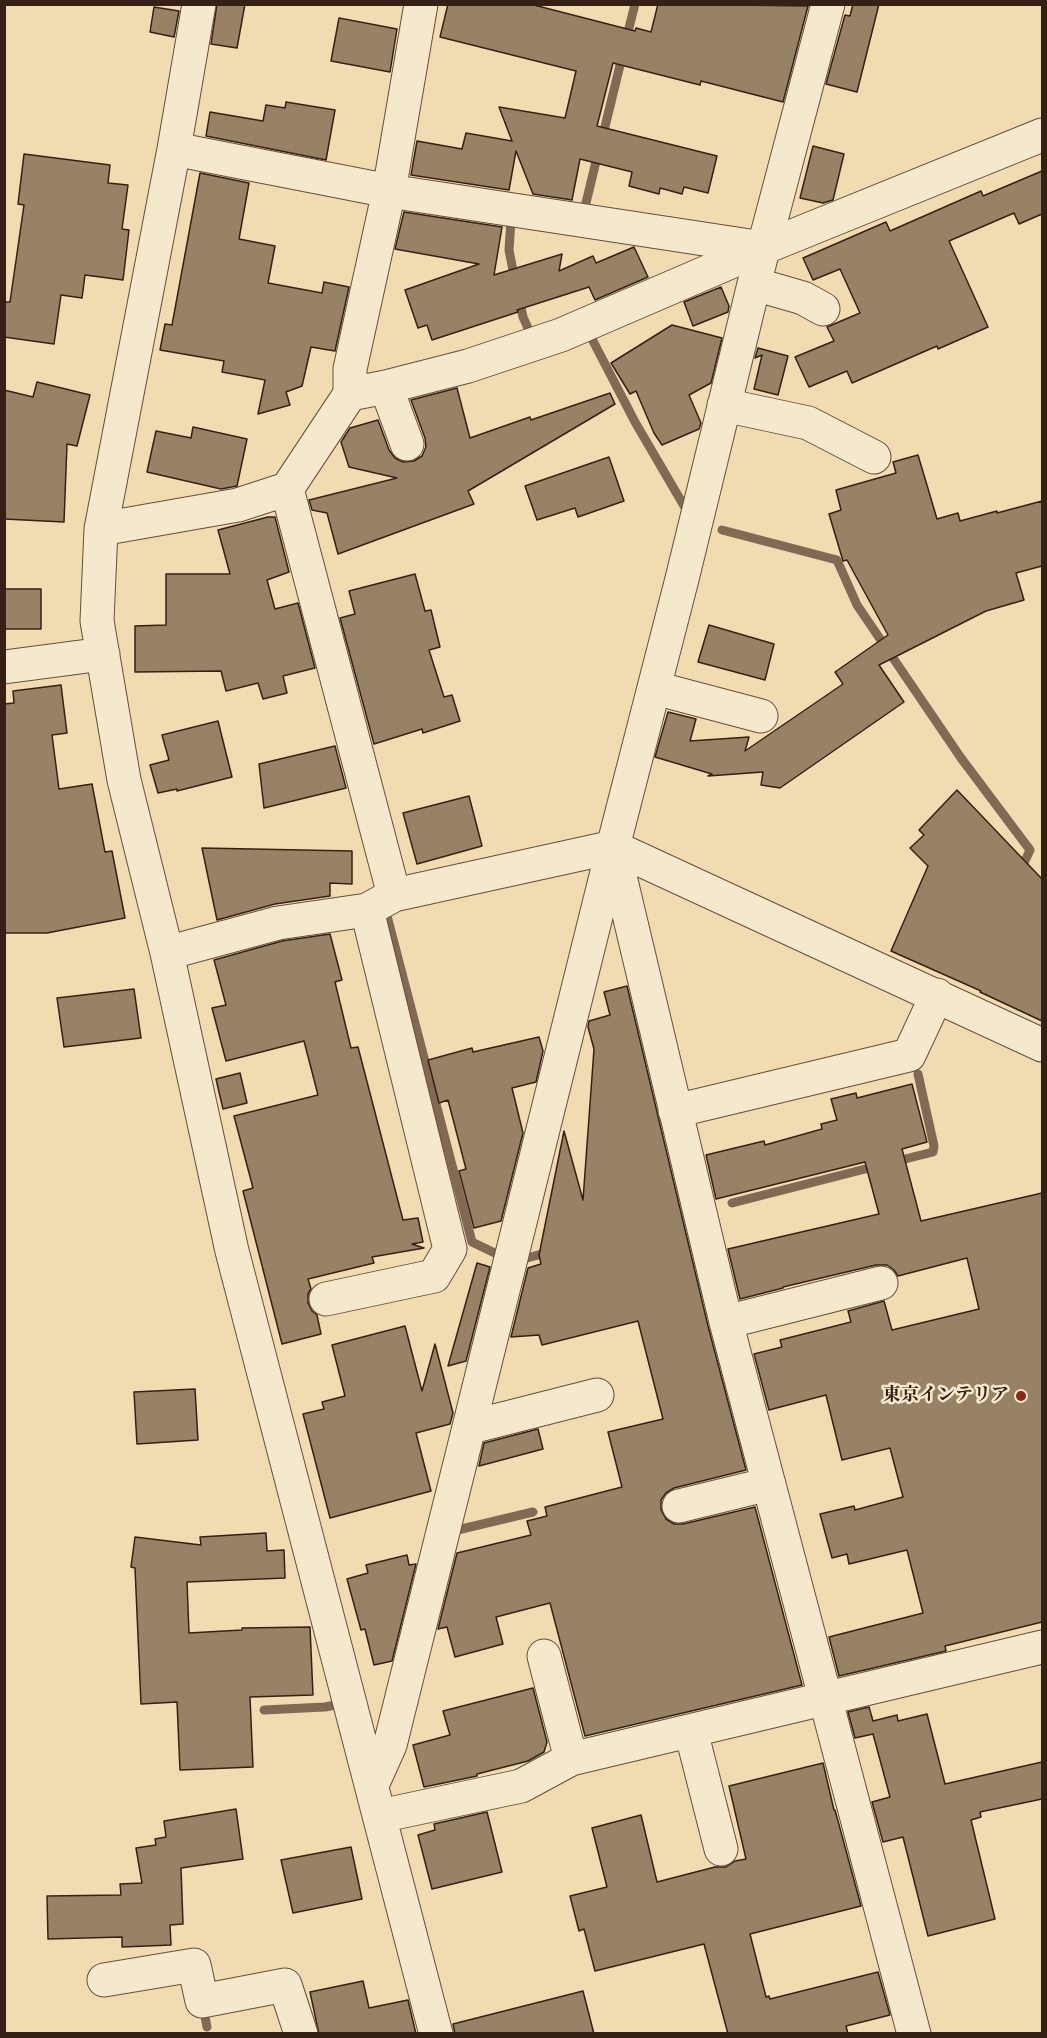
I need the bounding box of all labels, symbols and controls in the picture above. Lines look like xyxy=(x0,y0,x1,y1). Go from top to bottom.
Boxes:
place label: 東京インテリア xyxy=(883,1385,1009,1407)
marker: 東京インテリア xyxy=(1014,1389,1028,1403)

